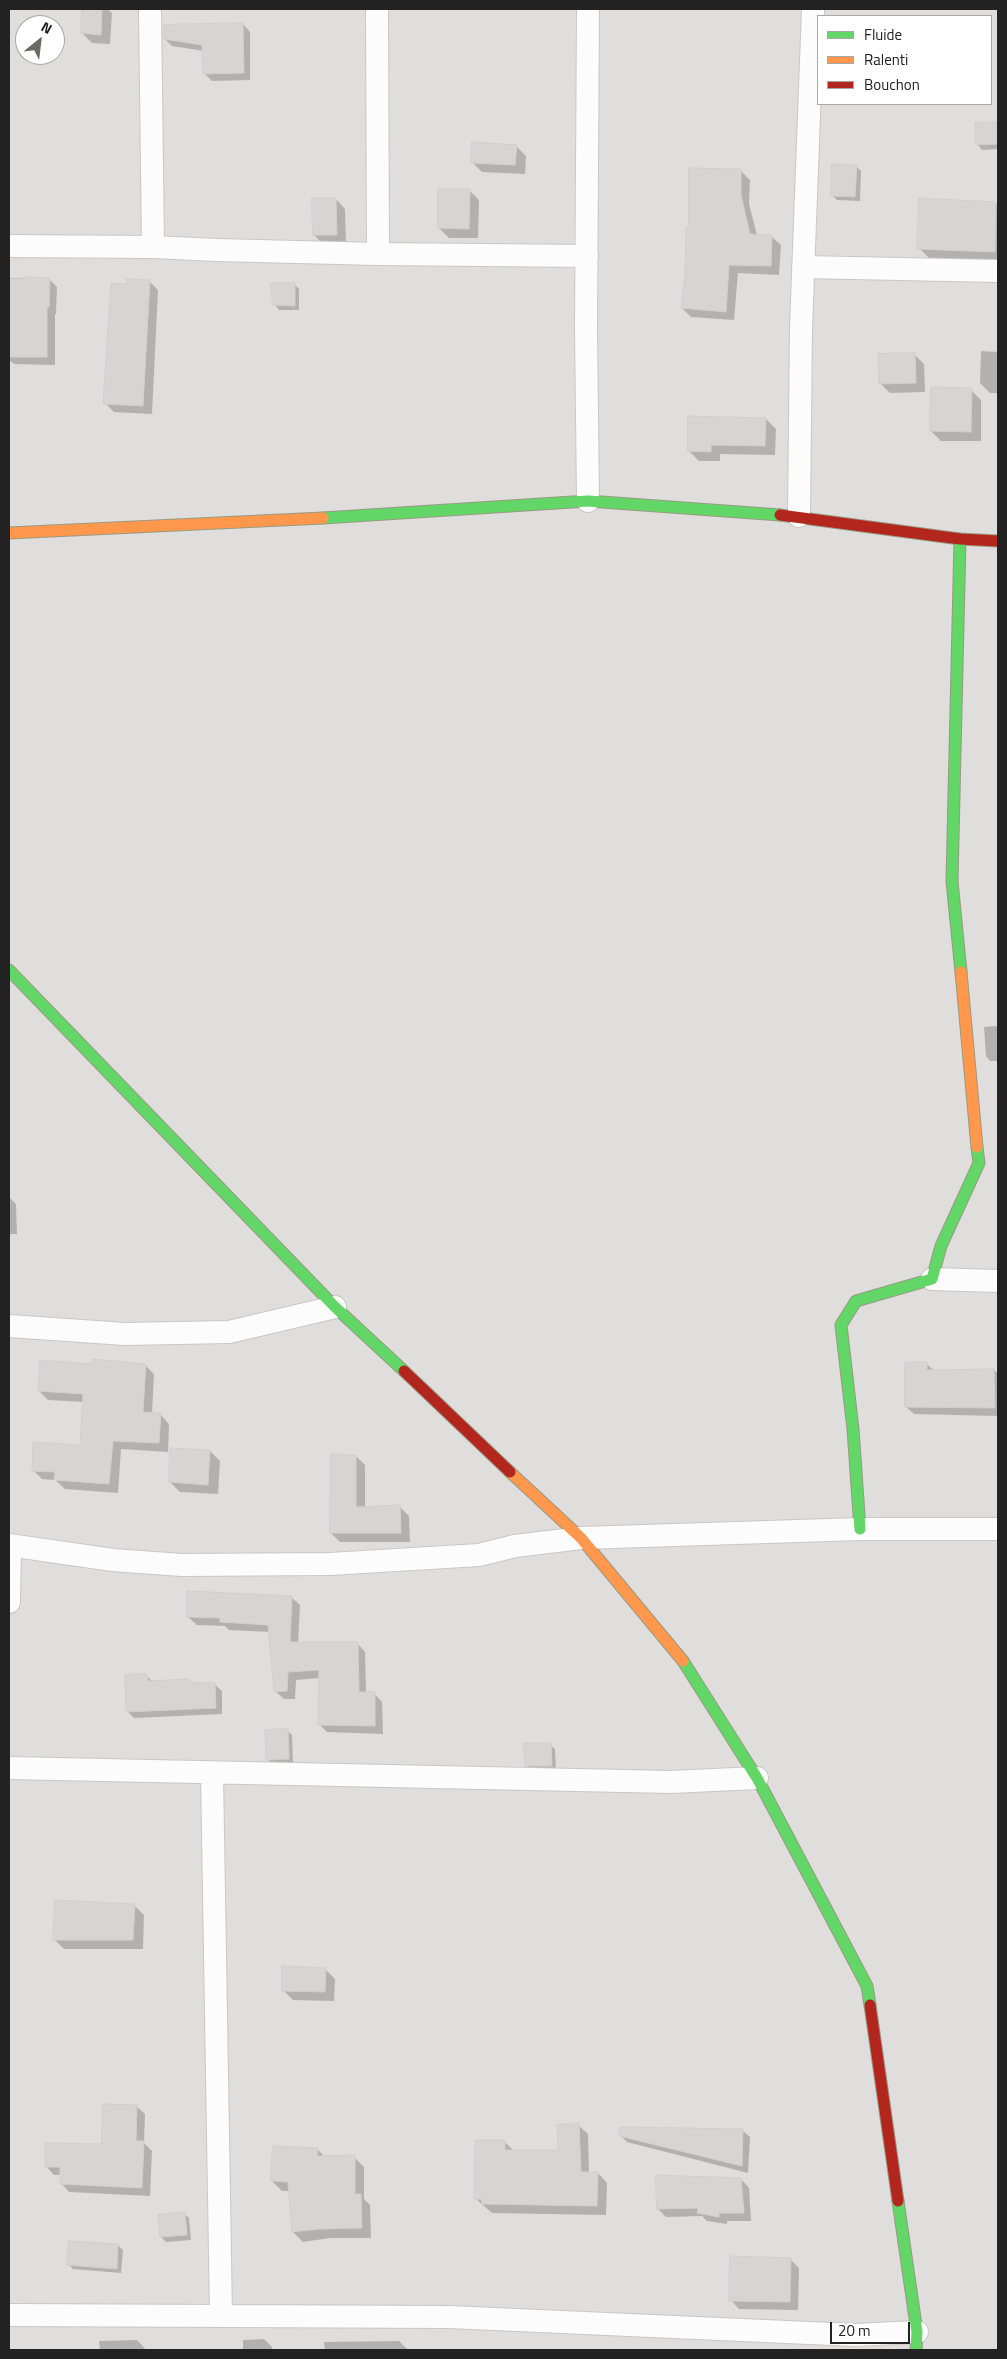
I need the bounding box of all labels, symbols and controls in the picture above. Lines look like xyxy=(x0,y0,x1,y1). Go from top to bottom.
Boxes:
north arrow xyxy=(15,15,65,65)
legend xyxy=(817,15,992,105)
text: N xyxy=(38,16,56,39)
text: Fluide xyxy=(864,23,902,46)
text: Ralenti xyxy=(864,48,908,71)
text: Bouchon xyxy=(864,73,920,96)
scale bar xyxy=(832,2312,912,2344)
text: 20 m xyxy=(838,2319,871,2342)

